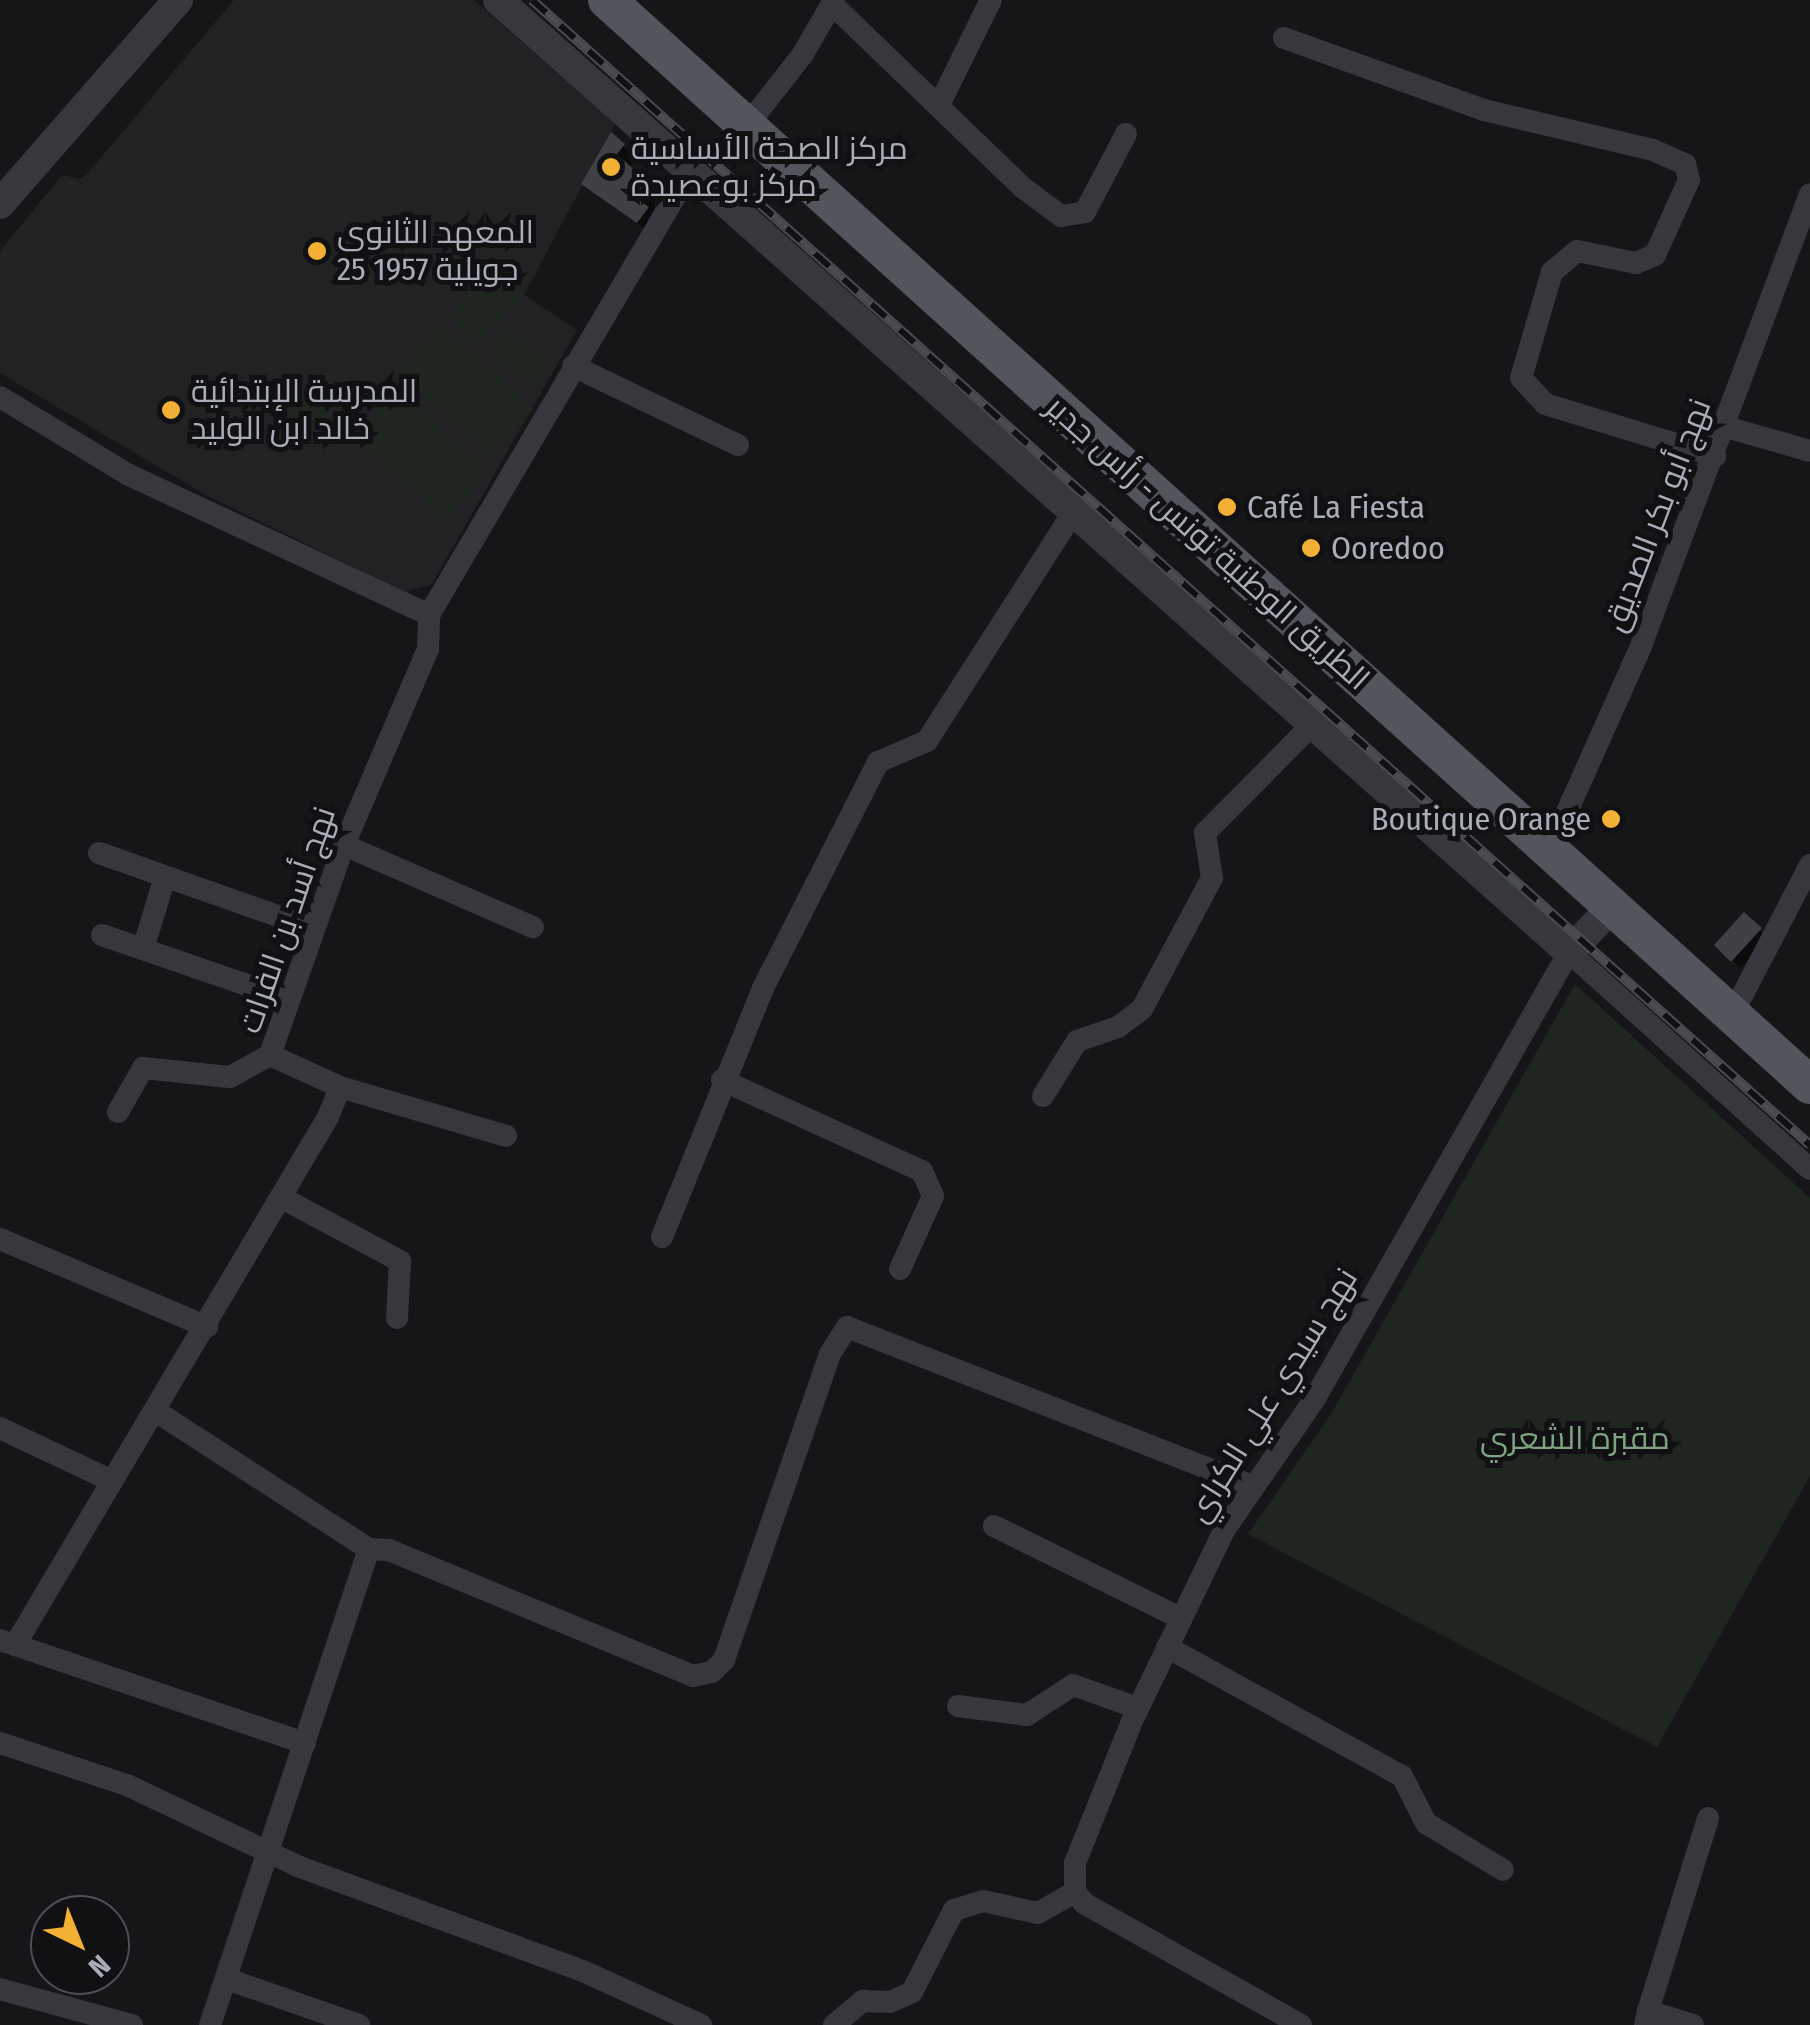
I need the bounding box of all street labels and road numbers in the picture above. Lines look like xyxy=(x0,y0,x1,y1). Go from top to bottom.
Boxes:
street label: الطريق الوطنية تونس - رأس جدير xyxy=(1039,388,1377,698)
street label: نهج أبو بكر الصديق xyxy=(1595,393,1719,637)
street label: نهج أسد بن الفرات xyxy=(230,802,344,1038)
street label: نهج سيدي علي الكراي xyxy=(1178,1261,1366,1529)

